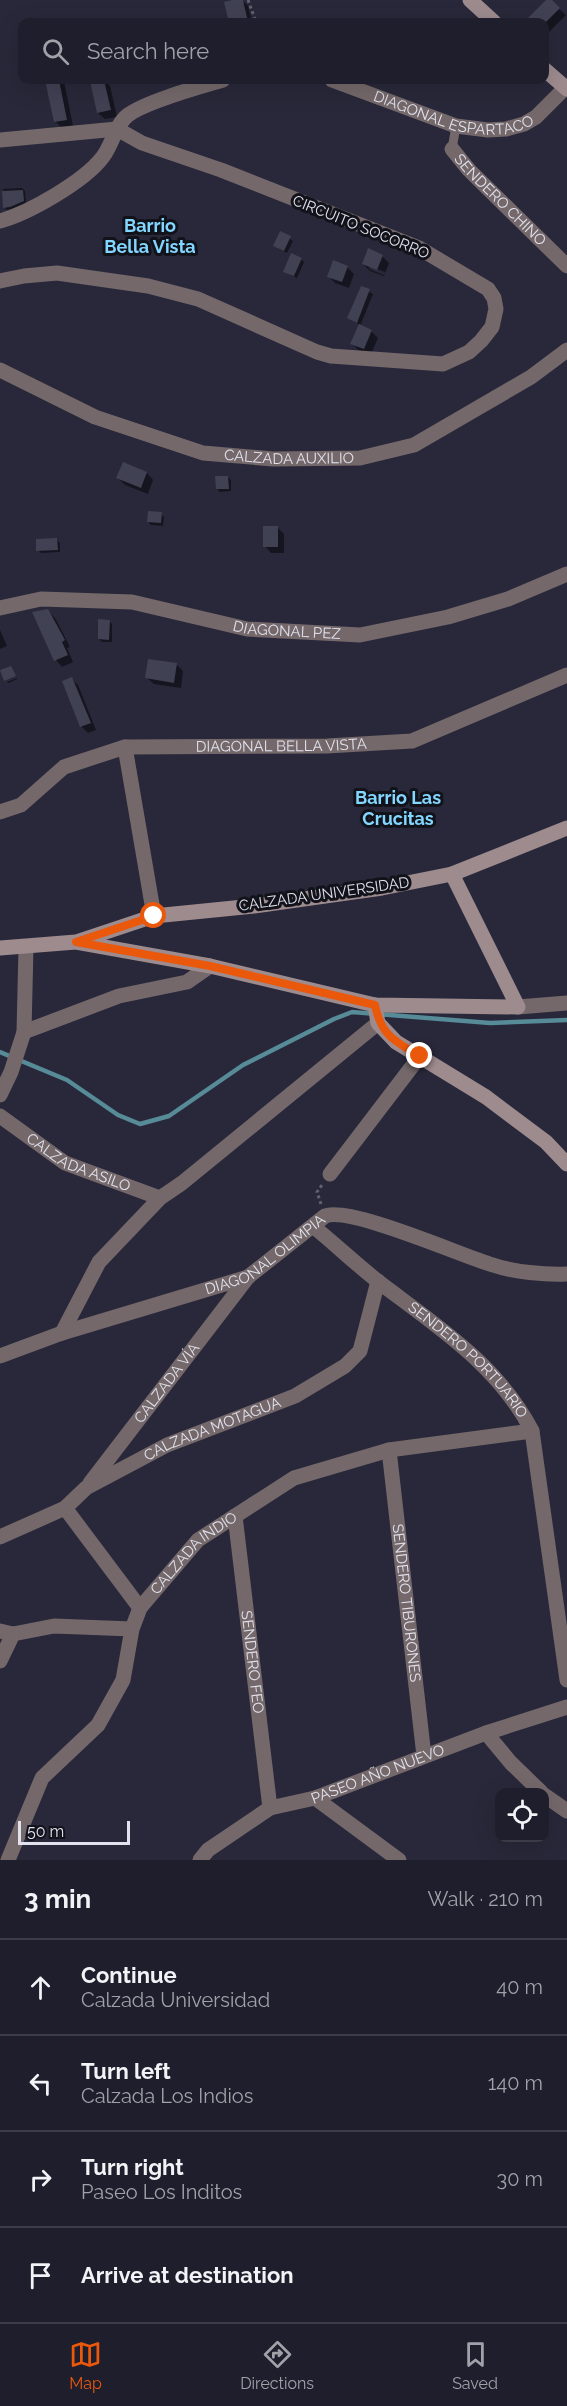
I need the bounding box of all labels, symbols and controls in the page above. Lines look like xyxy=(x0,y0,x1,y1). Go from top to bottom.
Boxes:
search box xyxy=(18,18,549,84)
icon: search xyxy=(39,35,72,68)
text: Search here xyxy=(87,38,209,64)
street label: DIAGONAL ESPARTACO xyxy=(371,87,537,139)
street label: SENDERO CHINO xyxy=(450,150,550,249)
street label: CIRCUITO SOCORRO xyxy=(290,191,432,263)
district label: Barrio Bella Vista xyxy=(104,215,196,257)
street label: CALZADA AUXILIO xyxy=(223,446,354,468)
street label: DIAGONAL PEZ xyxy=(231,617,341,643)
street label: DIAGONAL BELLA VISTA xyxy=(196,735,367,756)
district label: Barrio Las Crucitas xyxy=(355,787,441,829)
street label: CALZADA UNIVERSIDAD xyxy=(237,873,411,915)
route start xyxy=(140,902,166,928)
route end xyxy=(406,1042,432,1068)
street label: CALZADA ASILO xyxy=(23,1129,133,1195)
street label: DIAGONAL OLIMPIA xyxy=(203,1210,329,1298)
street label: SENDERO PORTUARIO xyxy=(405,1298,531,1421)
street label: CALZADA VÍA xyxy=(130,1339,203,1427)
street label: CALZADA MOTAGUA xyxy=(141,1393,283,1465)
street label: CALZADA INDIO xyxy=(147,1508,241,1598)
street label: SENDERO TIBURONES xyxy=(389,1523,424,1683)
street label: SENDERO FEO xyxy=(237,1609,268,1714)
street label: PASEO AÑO NUEVO xyxy=(309,1741,447,1808)
map controls xyxy=(495,1788,549,1842)
button: locate xyxy=(495,1788,549,1842)
scale bar xyxy=(18,1818,130,1846)
text: 50 m xyxy=(27,1822,64,1841)
text: 3 min xyxy=(24,1884,91,1914)
text: Walk · 210 m xyxy=(428,1887,543,1911)
text: Continue xyxy=(81,1962,177,1988)
icon: ahead xyxy=(24,1971,57,2004)
text: 40 m xyxy=(496,1975,543,1999)
text: Calzada Universidad xyxy=(81,1988,270,2012)
text: Turn left xyxy=(81,2058,171,2084)
icon: left xyxy=(24,2067,57,2100)
text: 140 m xyxy=(488,2071,543,2095)
text: Calzada Los Indios xyxy=(81,2084,253,2108)
text: Turn right xyxy=(81,2154,184,2180)
icon: right xyxy=(24,2163,57,2196)
text: 30 m xyxy=(497,2167,543,2191)
text: Paseo Los Inditos xyxy=(81,2180,242,2204)
icon: arrive xyxy=(24,2259,57,2292)
text: Arrive at destination xyxy=(81,2262,294,2288)
tab: Map xyxy=(69,2338,102,2393)
tab: Directions xyxy=(240,2338,314,2393)
tab: Saved xyxy=(452,2338,498,2393)

